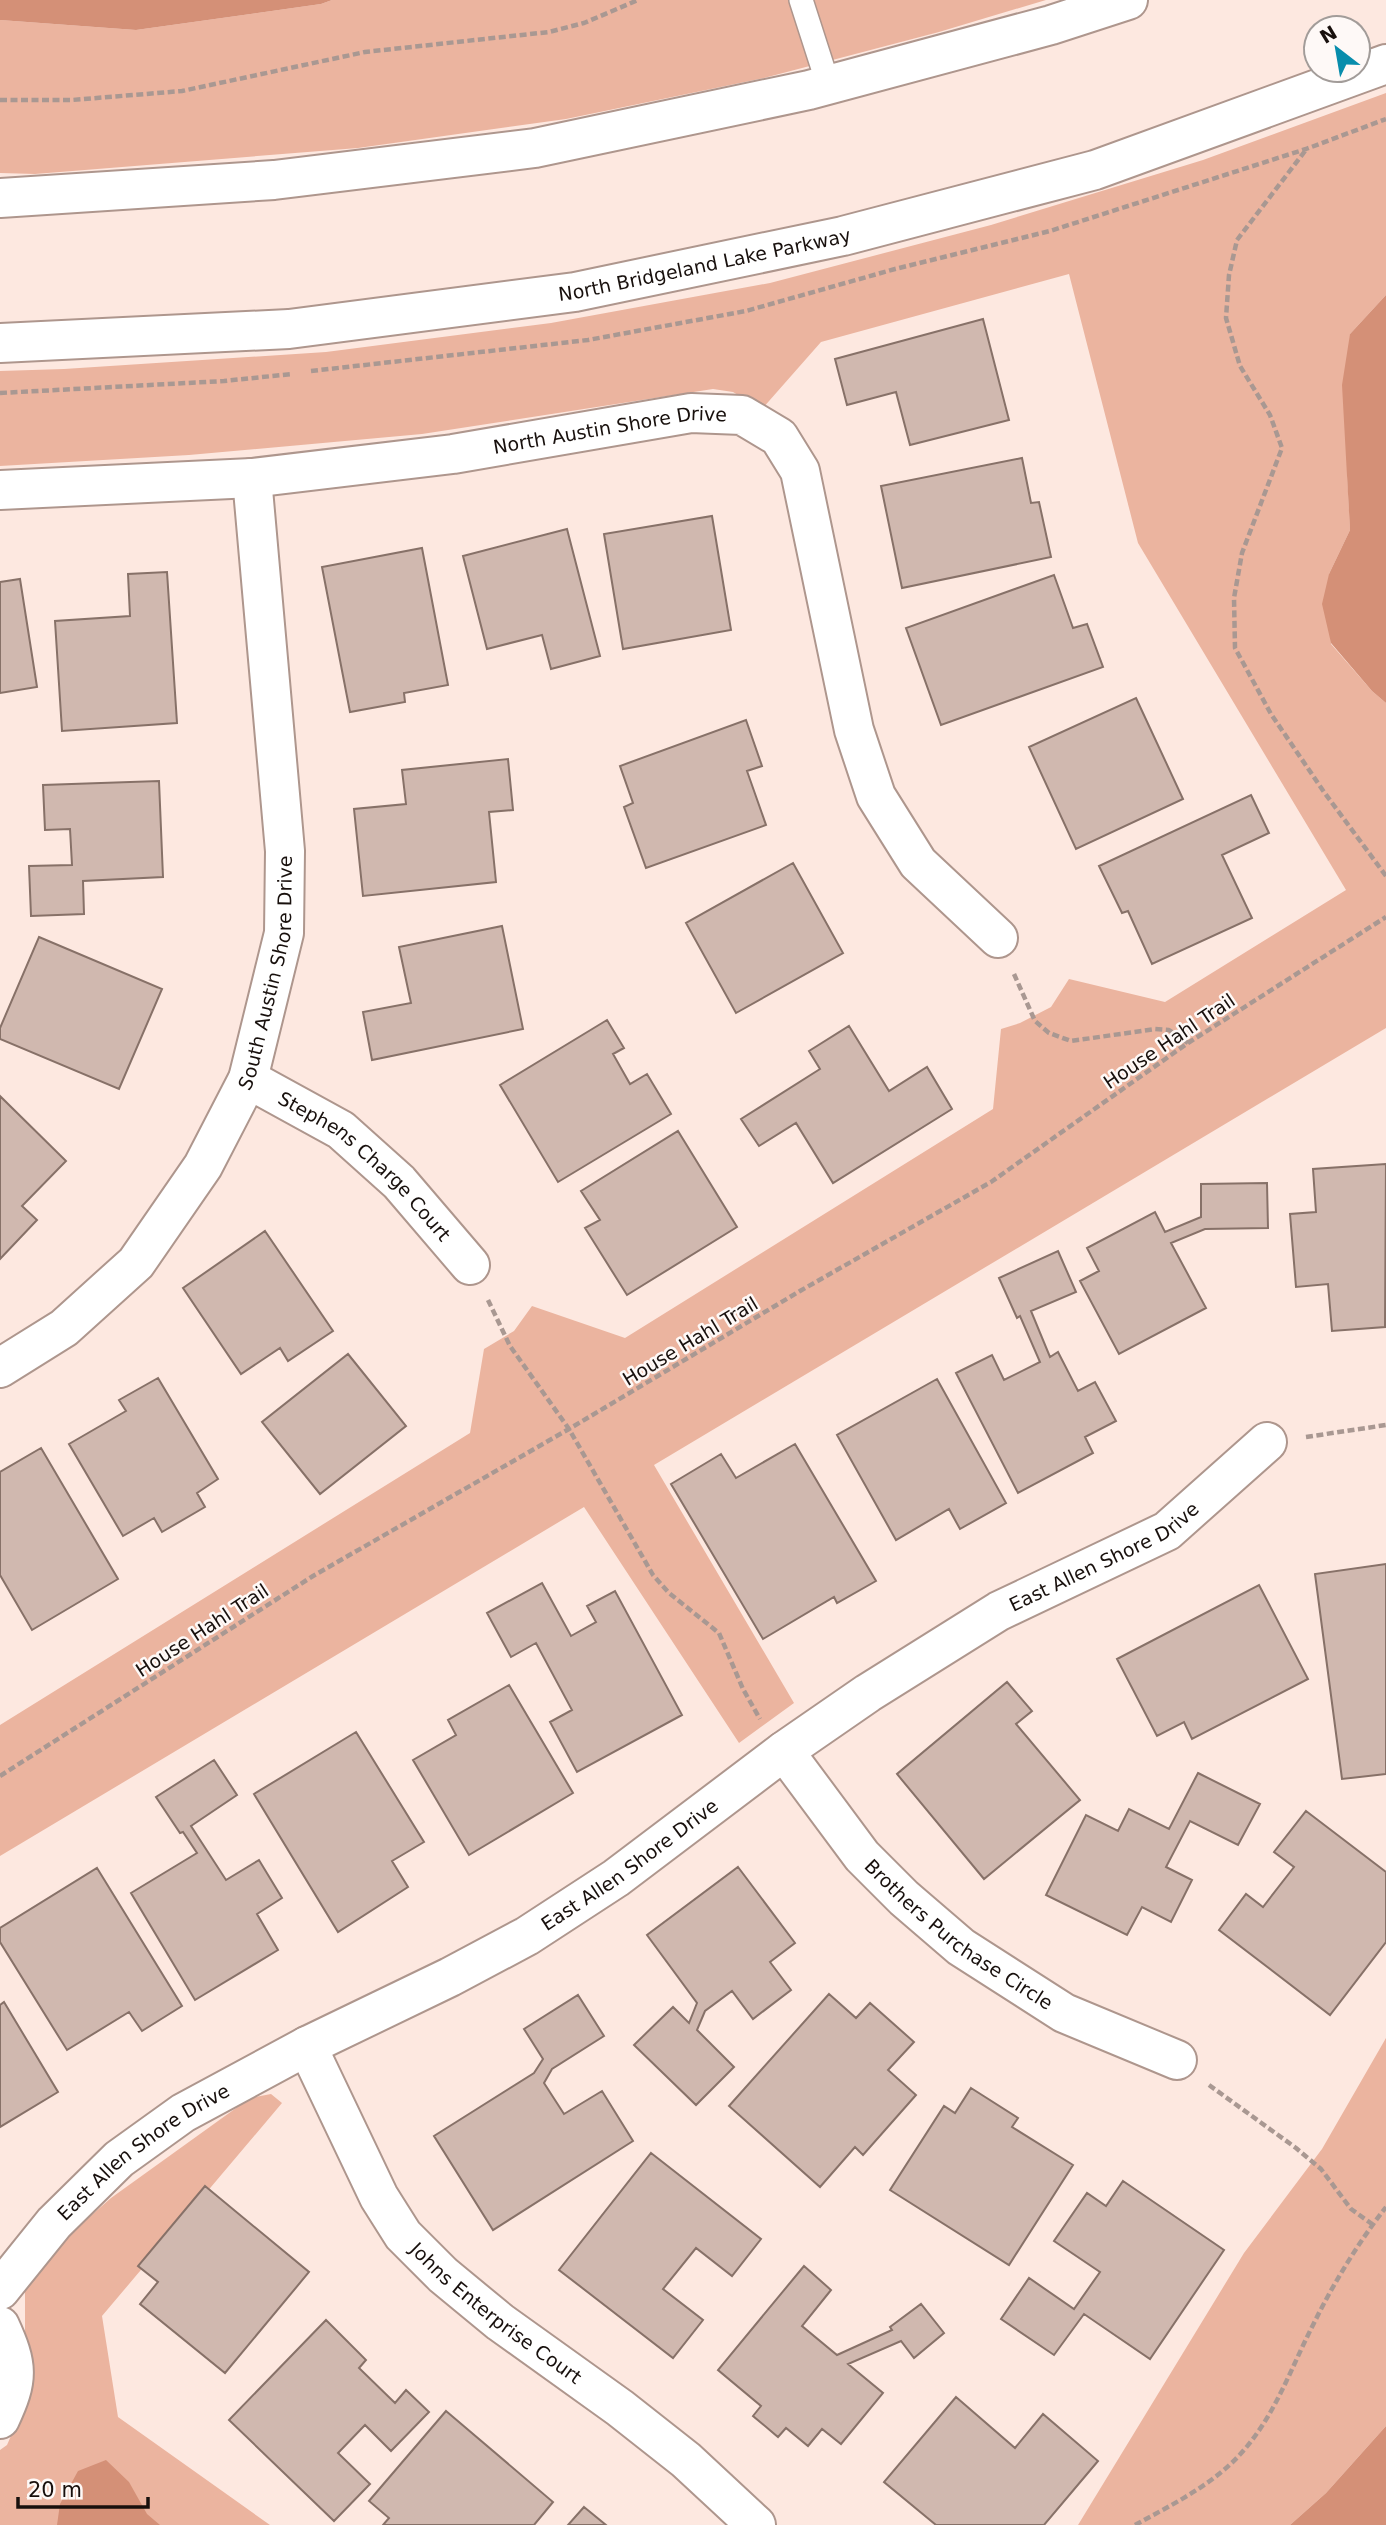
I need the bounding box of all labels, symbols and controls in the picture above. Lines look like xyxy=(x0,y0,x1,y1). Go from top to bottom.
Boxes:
north arrow xyxy=(1302,14,1372,84)
text: N xyxy=(1316,21,1341,48)
street label: North Bridgeland Lake Parkway xyxy=(557,223,853,305)
street label: North Austin Shore Drive xyxy=(492,402,727,458)
street label: South Austin Shore Drive xyxy=(233,855,296,1093)
street label: House Hahl Trail xyxy=(1099,989,1239,1093)
street label: Stephens Charge Court xyxy=(274,1087,455,1245)
street label: House Hahl Trail xyxy=(618,1292,762,1390)
street label: East Allen Shore Drive xyxy=(1006,1497,1203,1616)
street label: House Hahl Trail xyxy=(132,1579,272,1681)
street label: East Allen Shore Drive xyxy=(537,1794,722,1935)
street label: Brothers Purchase Circle xyxy=(860,1854,1057,2014)
street label: East Allen Shore Drive xyxy=(53,2079,233,2225)
street label: Johns Enterprise Court xyxy=(405,2237,586,2388)
scale bar xyxy=(18,2466,147,2510)
text: 20 m xyxy=(28,2478,82,2502)

